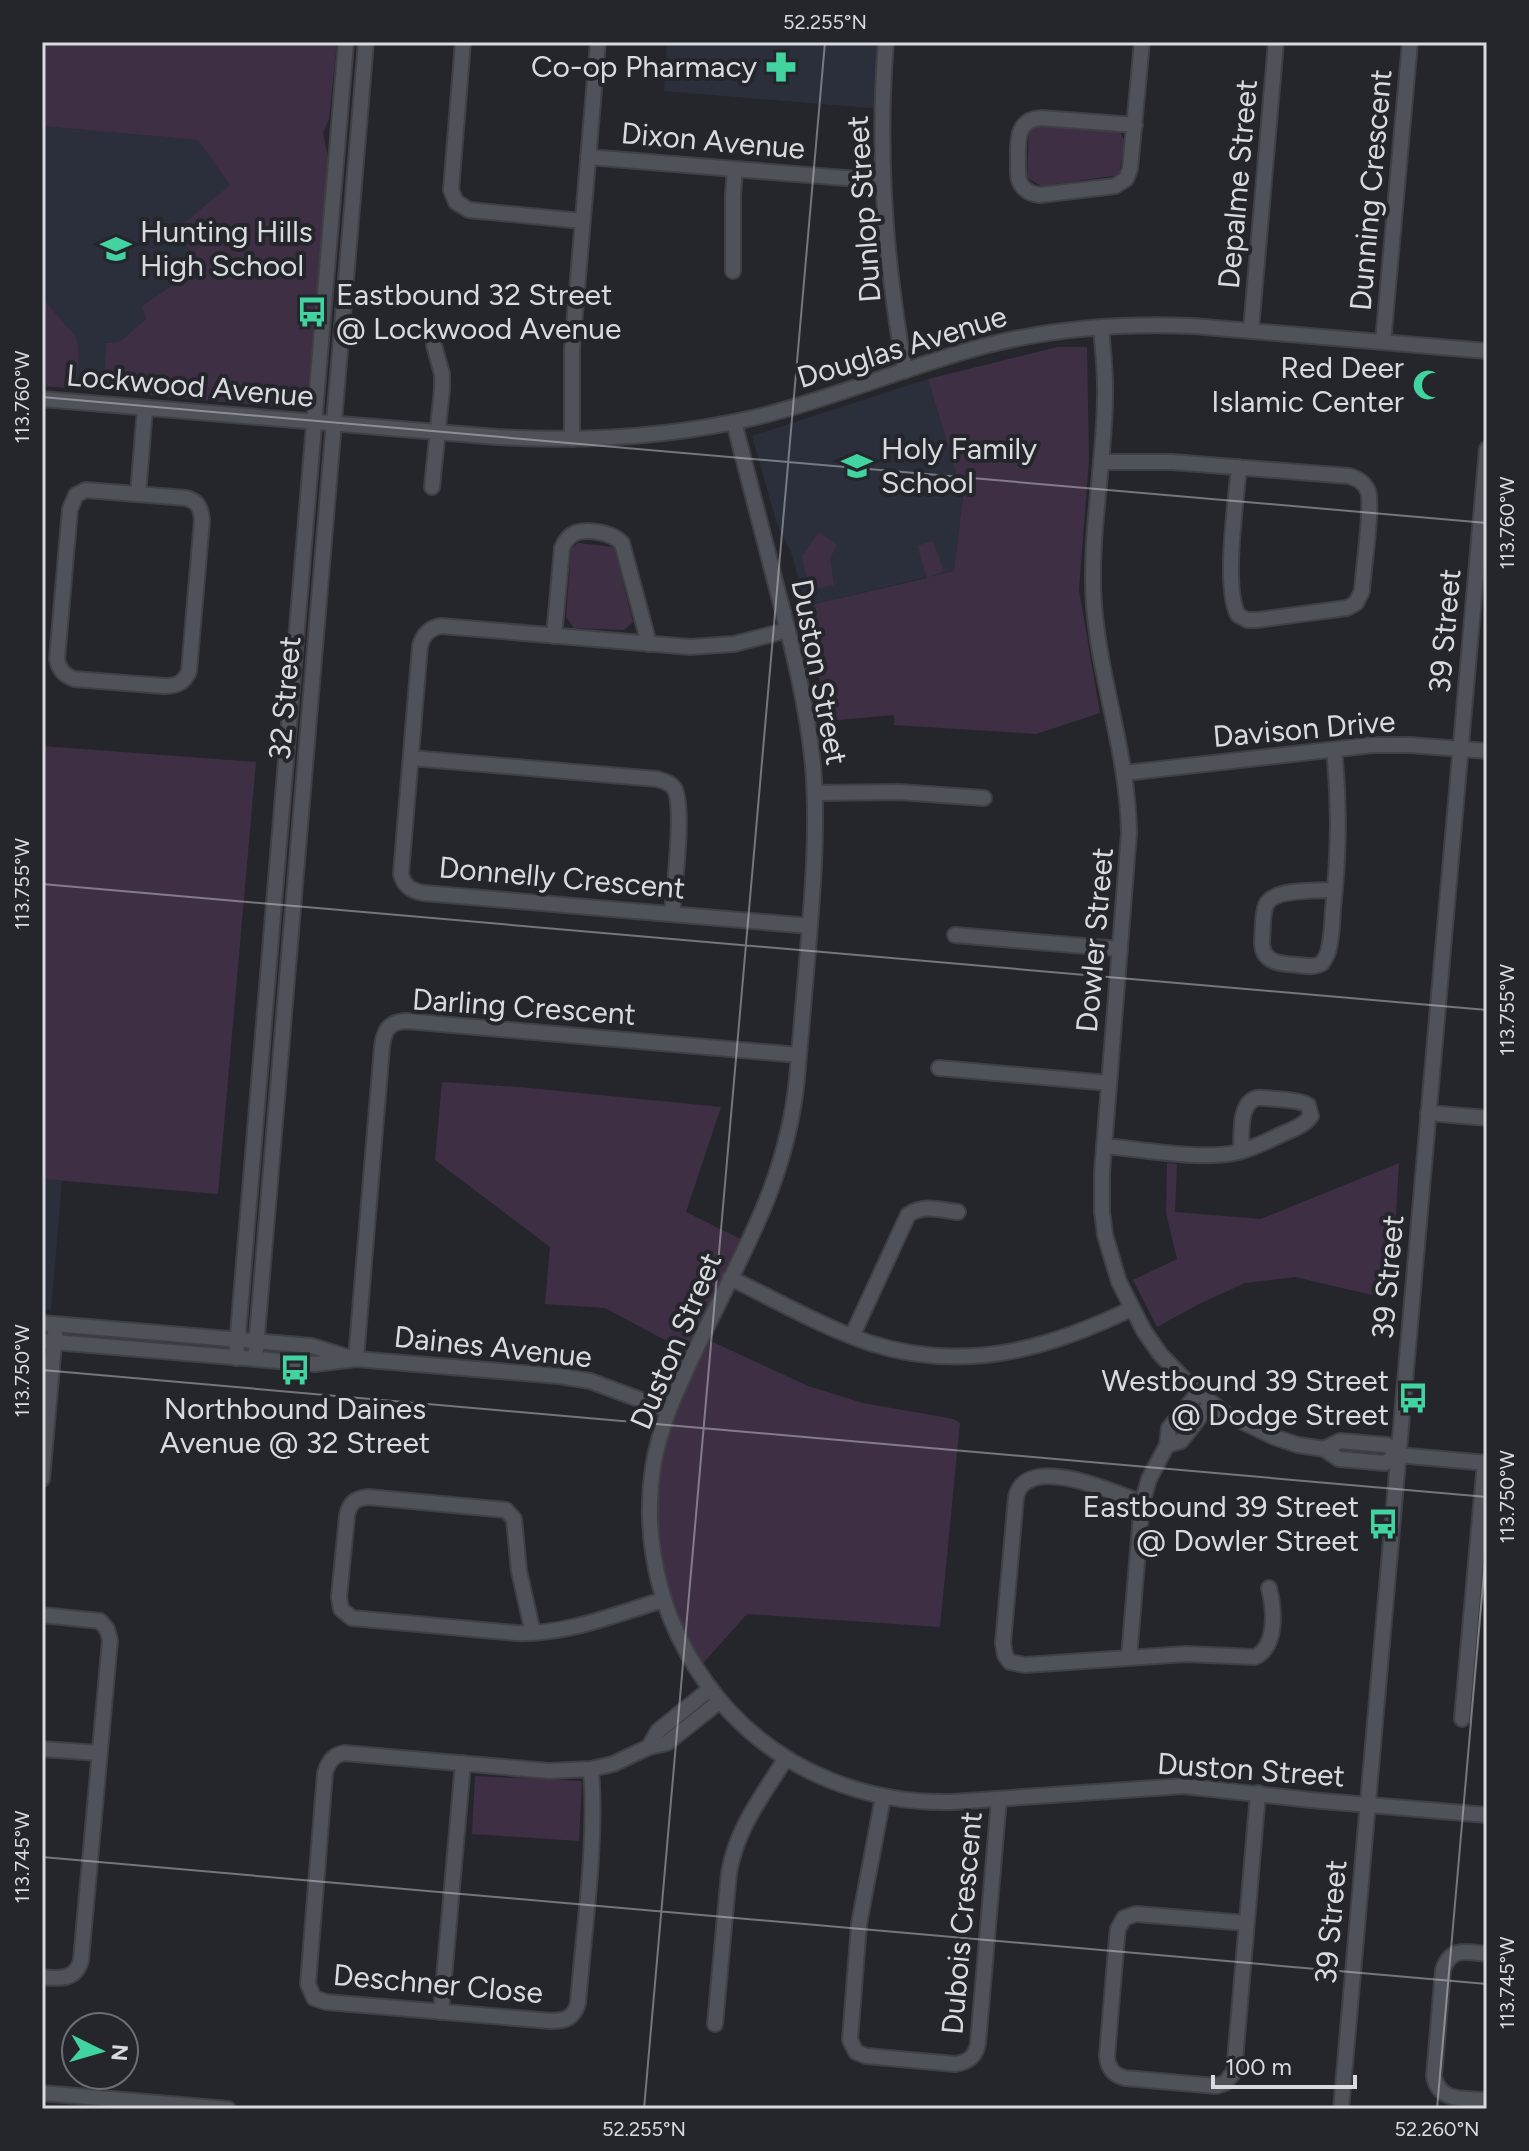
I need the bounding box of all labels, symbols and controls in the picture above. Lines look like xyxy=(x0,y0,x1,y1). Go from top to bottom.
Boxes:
text: 52.255°N xyxy=(783,10,867,34)
place label: Co-op Pharmacy xyxy=(531,48,757,85)
pharmacy icon: Co-op Pharmacy xyxy=(764,50,798,84)
street label: Dunning Crescent xyxy=(1342,68,1399,312)
street label: Depalme Street xyxy=(1210,78,1265,290)
street label: Dixon Avenue xyxy=(619,114,807,167)
street label: Dunlop Street xyxy=(839,114,888,304)
place label: Hunting Hills High School xyxy=(140,213,313,284)
school or university icon: Hunting Hills High School xyxy=(99,232,133,266)
place label: Eastbound 32 Street @ Lockwood Avenue xyxy=(336,276,621,347)
bus stop icon: Eastbound 32 Street @ Lockwood Avenue xyxy=(295,295,329,329)
street label: Douglas Avenue xyxy=(793,297,1011,396)
place label: Red Deer Islamic Center xyxy=(1211,349,1404,420)
text: 113.760°W xyxy=(10,350,34,444)
street label: Lockwood Avenue xyxy=(65,356,315,415)
mosque icon: Red Deer Islamic Center xyxy=(1411,368,1445,402)
place label: Holy Family School xyxy=(881,430,1037,501)
school or university icon: Holy Family School xyxy=(840,449,874,483)
text: 113.760°W xyxy=(1495,476,1519,570)
street label: 39 Street xyxy=(1421,567,1468,695)
street label: Duston Street xyxy=(783,576,856,768)
street label: 32 Street xyxy=(261,634,308,762)
street label: Davison Drive xyxy=(1211,702,1397,755)
text: 113.755°W xyxy=(10,838,34,930)
street label: Dowler Street xyxy=(1068,846,1121,1034)
street label: Donnelly Crescent xyxy=(437,848,687,907)
text: 113.755°W xyxy=(1495,964,1519,1056)
street label: Darling Crescent xyxy=(411,980,637,1033)
street label: 39 Street xyxy=(1364,1213,1411,1341)
street label: Duston Street xyxy=(622,1247,729,1435)
street label: Daines Avenue xyxy=(392,1318,594,1375)
text: 113.750°W xyxy=(10,1324,34,1418)
bus stop icon: Northbound Daines Avenue @ 32 Street xyxy=(278,1353,312,1387)
place label: Westbound 39 Street @ Dodge Street xyxy=(1102,1362,1389,1433)
bus stop icon: Westbound 39 Street @ Dodge Street xyxy=(1396,1381,1430,1415)
place label: Northbound Daines Avenue @ 32 Street xyxy=(160,1390,430,1461)
text: 113.750°W xyxy=(1495,1450,1519,1544)
place label: Eastbound 39 Street @ Dowler Street xyxy=(1082,1488,1359,1559)
bus stop icon: Eastbound 39 Street @ Dowler Street xyxy=(1366,1507,1400,1541)
street label: Duston Street xyxy=(1156,1744,1346,1795)
street label: Dubois Crescent xyxy=(933,1810,990,2036)
text: 113.745°W xyxy=(10,1811,34,1903)
street label: 39 Street xyxy=(1307,1858,1354,1986)
text: 113.745°W xyxy=(1495,1937,1519,2029)
street label: Deschner Close xyxy=(332,1956,545,2011)
north arrow xyxy=(60,2011,140,2091)
scale bar xyxy=(1213,2039,1355,2089)
text: N xyxy=(105,2043,134,2062)
text: 100 m xyxy=(1225,2052,1292,2081)
text: 52.255°N xyxy=(602,2117,686,2141)
text: 52.260°N xyxy=(1394,2117,1480,2141)

